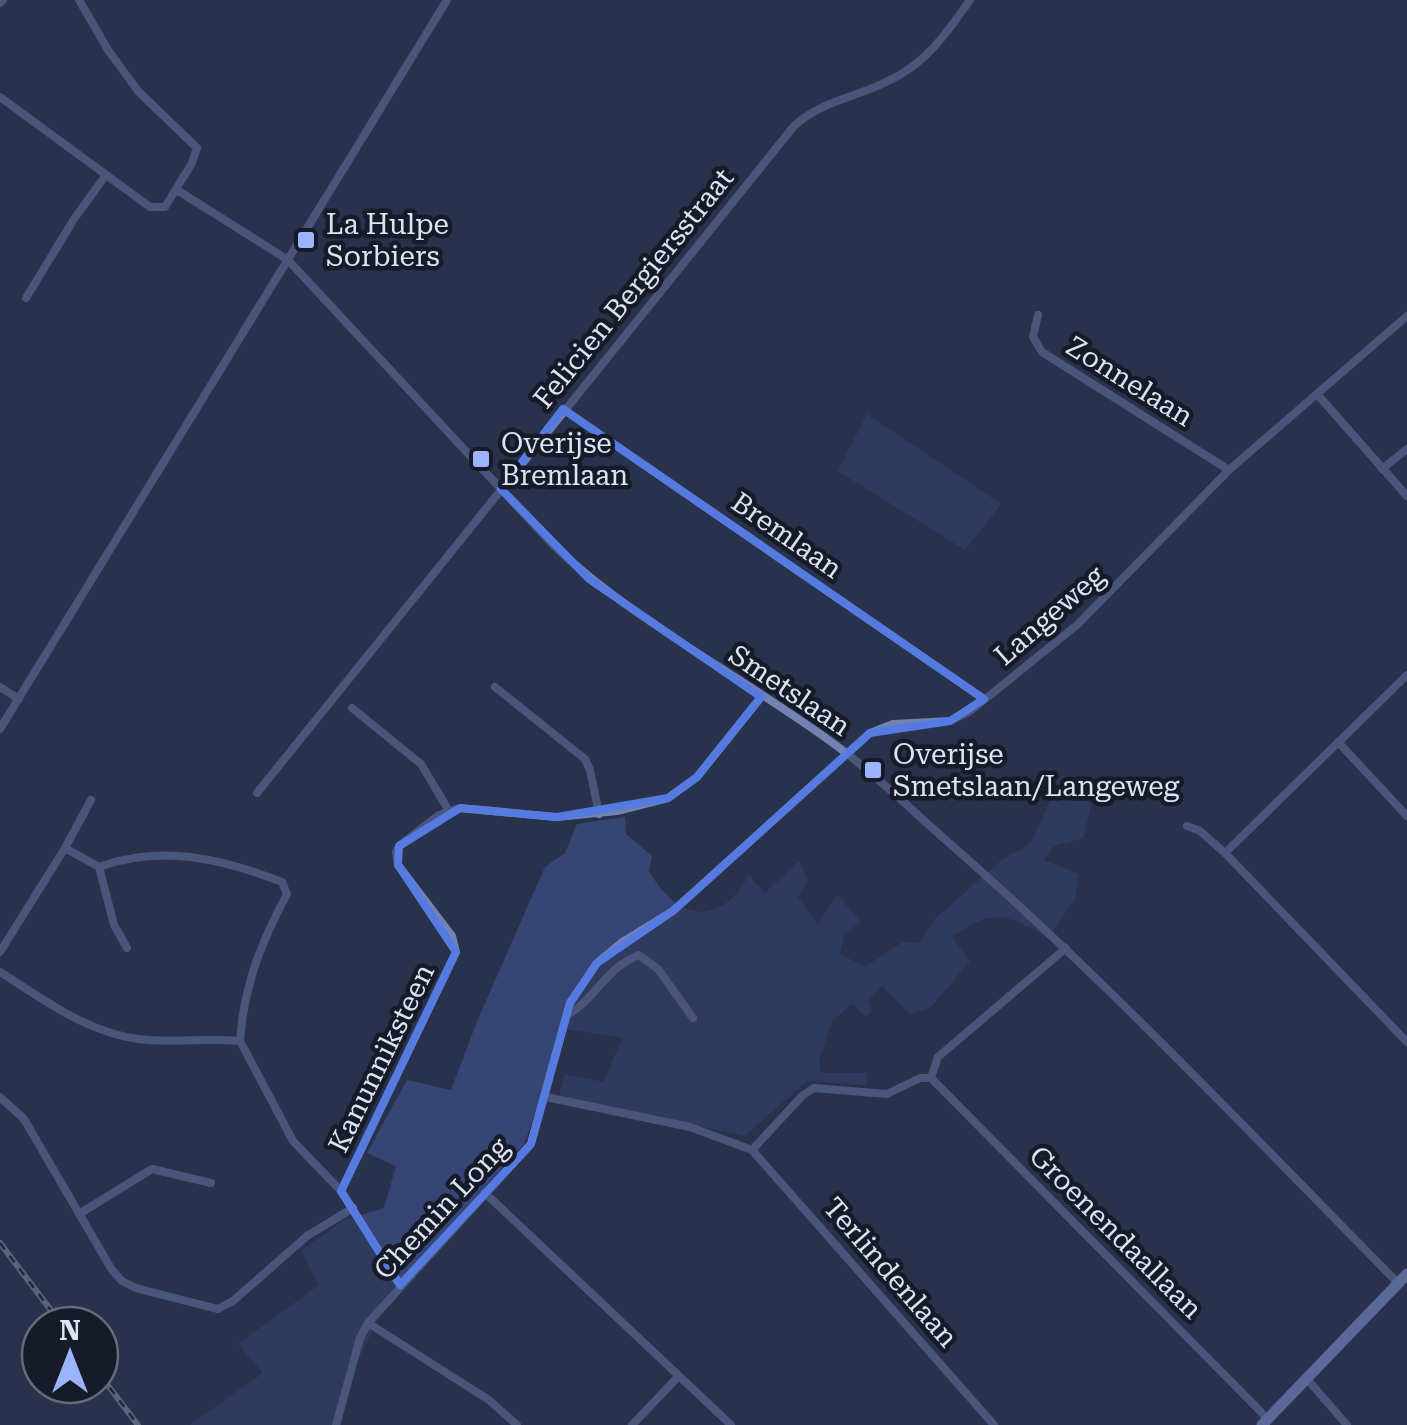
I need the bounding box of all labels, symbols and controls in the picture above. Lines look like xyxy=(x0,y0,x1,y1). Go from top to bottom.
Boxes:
street label: Felicien Bergiersstraat xyxy=(527,162,740,415)
place label: La Hulpe Sorbiers xyxy=(326,208,449,273)
marker: La Hulpe Sorbiers xyxy=(295,229,317,251)
street label: Zonnelaan xyxy=(1060,330,1199,433)
place label: Overijse Bremlaan xyxy=(501,427,628,492)
marker: Overijse Bremlaan xyxy=(470,448,492,470)
street label: Bremlaan xyxy=(725,485,848,585)
street label: Langeweg xyxy=(988,559,1111,672)
street label: Smetslaan xyxy=(723,638,857,743)
place label: Overijse Smetslaan/Langeweg xyxy=(893,738,1179,803)
marker: Overijse Smetslaan/Langeweg xyxy=(862,759,884,781)
street label: Kanunniksteen xyxy=(322,959,441,1158)
street label: Chemin Long xyxy=(367,1131,515,1286)
street label: Groenendaallaan xyxy=(1022,1139,1209,1326)
street label: Terlindenlaan xyxy=(817,1191,964,1354)
north arrow xyxy=(20,1305,120,1405)
text: N xyxy=(59,1314,81,1347)

